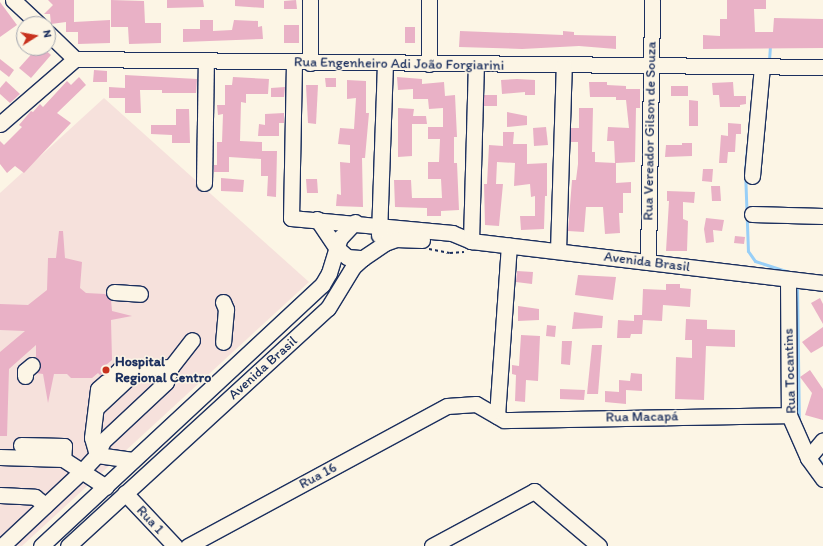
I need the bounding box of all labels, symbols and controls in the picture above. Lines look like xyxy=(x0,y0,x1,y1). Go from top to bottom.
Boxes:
north arrow xyxy=(16,16,56,56)
text: N xyxy=(40,29,54,39)
street label: Rua Vereador Gilson de Souza xyxy=(640,41,660,221)
street label: Rua Engenheiro Adi João Forgiarini xyxy=(294,54,504,74)
street label: Avenida Brasil xyxy=(603,248,691,276)
street label: Rua Tocantins xyxy=(780,329,800,413)
street label: Avenida Brasil xyxy=(225,333,301,403)
place label: Hospital Regional Centro xyxy=(115,354,211,386)
marker: Hospital Regional Centro xyxy=(100,364,112,376)
street label: Rua Macapá xyxy=(606,408,678,426)
street label: Rua 16 xyxy=(296,459,340,493)
street label: Rua 1 xyxy=(133,502,167,538)

